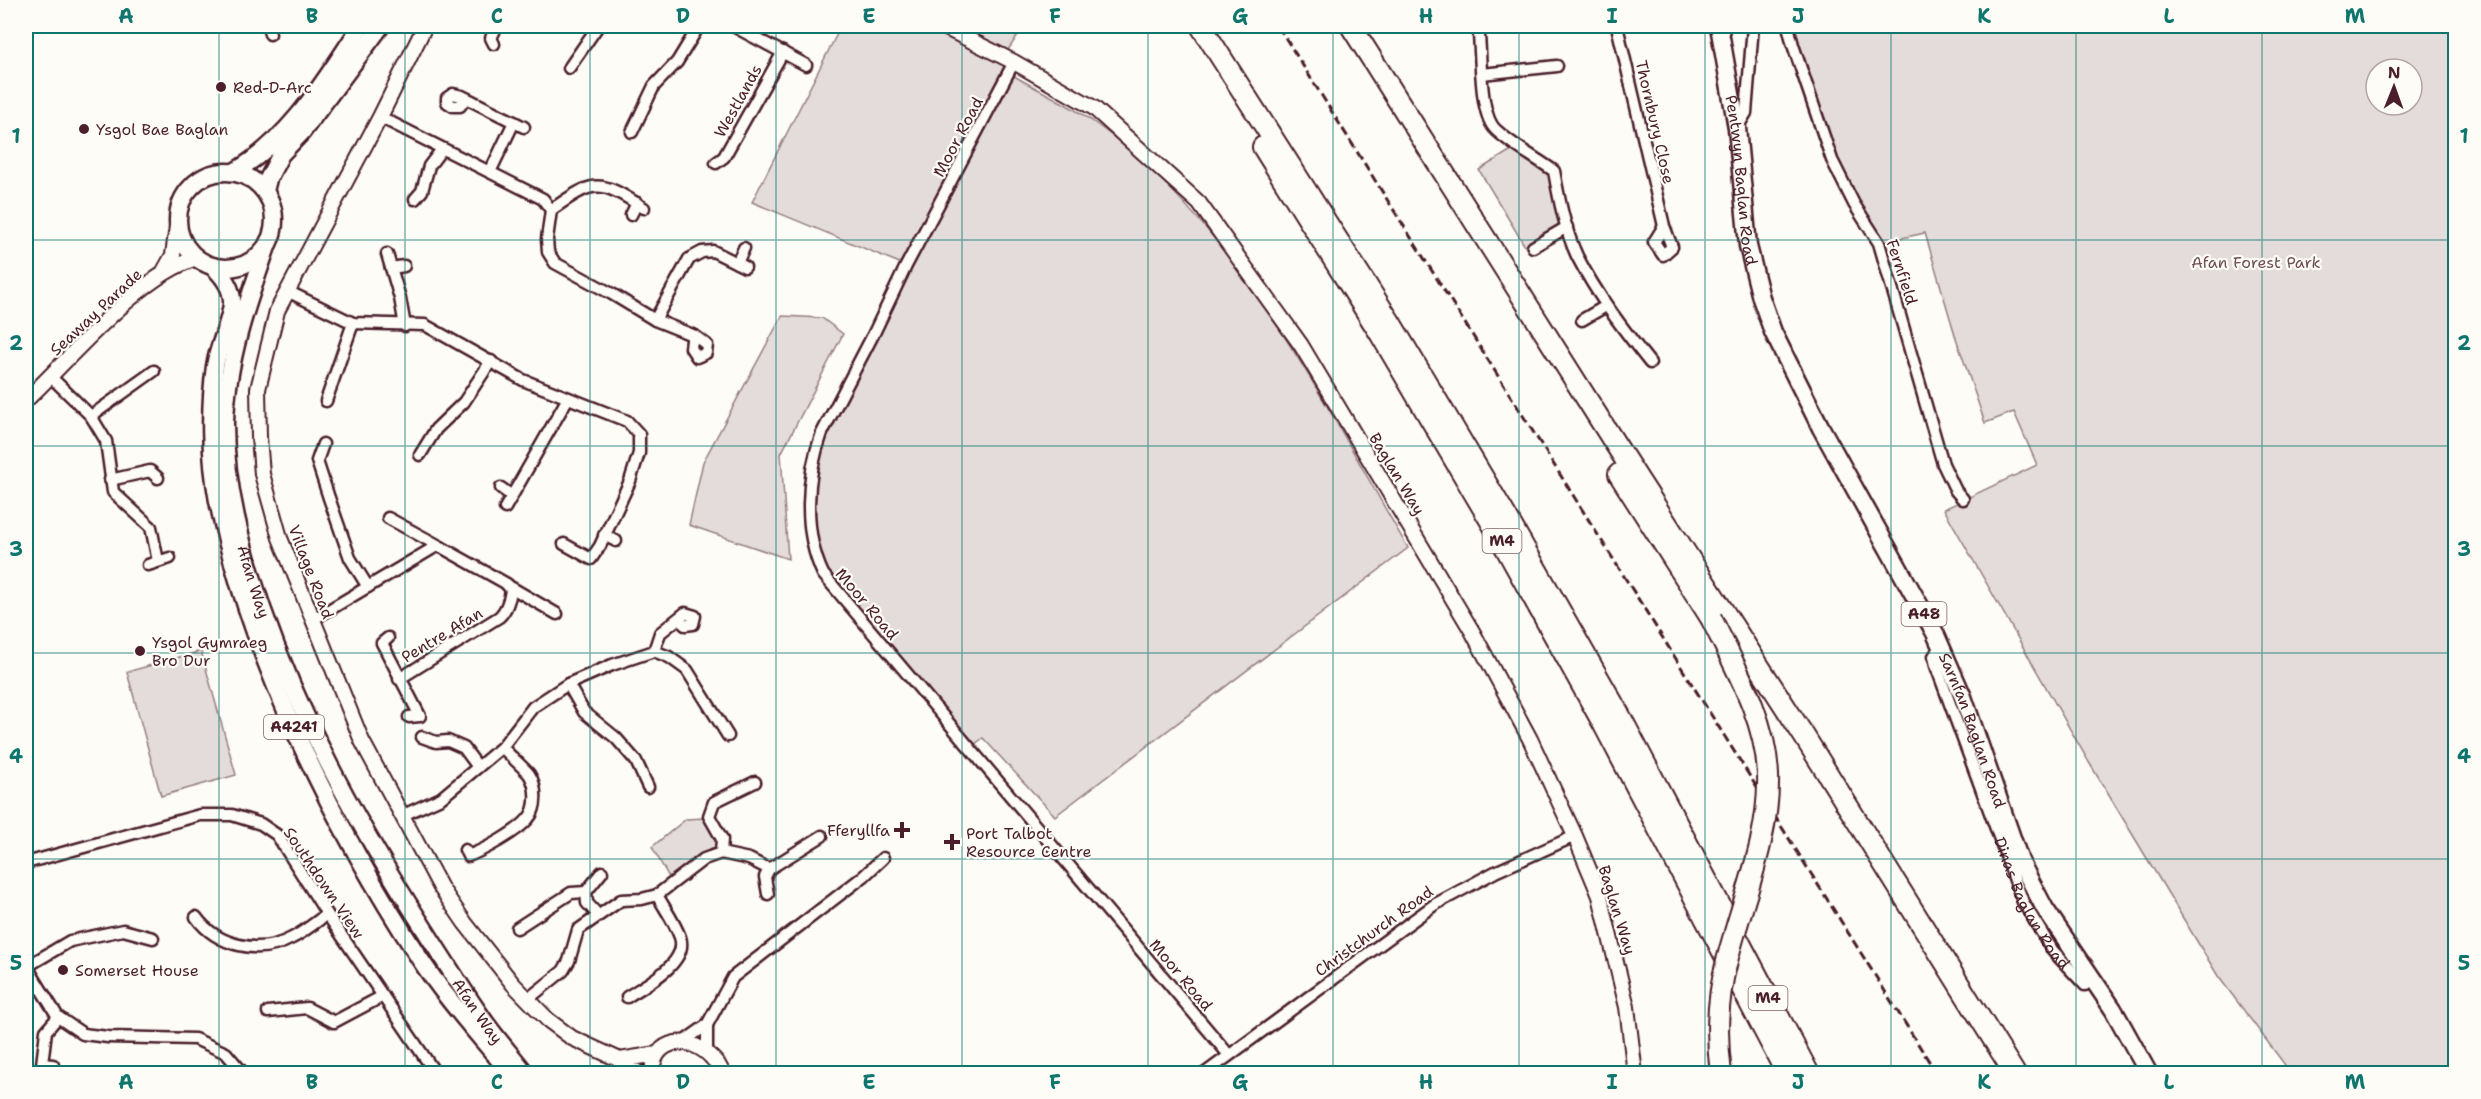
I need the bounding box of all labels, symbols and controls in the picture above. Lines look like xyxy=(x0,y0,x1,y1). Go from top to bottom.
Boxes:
text: A xyxy=(118,3,134,29)
text: B xyxy=(306,3,318,29)
text: C xyxy=(491,3,503,29)
text: D xyxy=(676,3,690,29)
text: E xyxy=(862,3,876,29)
text: F xyxy=(1049,3,1061,29)
text: G xyxy=(1232,3,1248,29)
text: H xyxy=(1419,3,1433,29)
text: I xyxy=(1606,3,1618,29)
text: J xyxy=(1792,3,1805,29)
text: K xyxy=(1977,3,1991,29)
text: L xyxy=(2164,3,2175,29)
text: M xyxy=(2345,3,2366,29)
north arrow xyxy=(2364,57,2424,117)
street label: Thornbury Close xyxy=(1631,58,1679,186)
street label: Westlands xyxy=(709,61,767,141)
text: N xyxy=(2388,62,2401,83)
place label: Red-D-Arc xyxy=(233,77,312,98)
marker: Red-D-Arc xyxy=(214,80,228,94)
street label: Moor Road xyxy=(928,93,988,181)
street label: Pentwyn Baglan Road xyxy=(1721,93,1763,268)
place label: Ysgol Bae Baglan xyxy=(96,119,229,140)
marker: Ysgol Bae Baglan xyxy=(77,122,91,136)
text: 1 xyxy=(11,123,21,149)
text: 1 xyxy=(2459,123,2469,149)
street label: Fernfield xyxy=(1882,236,1922,308)
park label: Afan Forest Park xyxy=(2191,252,2321,273)
street label: Seaway Parade xyxy=(45,264,147,360)
text: 2 xyxy=(9,330,23,356)
text: 2 xyxy=(2457,330,2471,356)
street label: Baglan Way xyxy=(1364,429,1430,519)
street label: Village Road xyxy=(283,522,339,622)
road number: M4 xyxy=(1482,529,1522,553)
text: 3 xyxy=(9,536,23,562)
text: 3 xyxy=(2457,536,2471,562)
street label: Afan Way xyxy=(233,543,275,621)
street label: Moor Road xyxy=(831,564,903,644)
street label: Pentre Afan xyxy=(397,602,487,668)
road number: A48 xyxy=(1902,602,1946,626)
place label: Ysgol Gymraeg Bro Dur xyxy=(152,632,268,671)
marker: Ysgol Gymraeg Bro Dur xyxy=(133,644,147,658)
street label: Sarnfan Baglan Road xyxy=(1934,649,2011,811)
road number: A4241 xyxy=(264,715,324,739)
text: 4 xyxy=(9,743,23,769)
text: 4 xyxy=(2457,743,2471,769)
place label: Fferyllfa xyxy=(827,820,890,841)
street label: Southdown View xyxy=(279,823,369,943)
marker: Fferyllfa xyxy=(895,823,909,837)
place label: Port Talbot Resource Centre xyxy=(966,823,1091,862)
marker: Port Talbot Resource Centre xyxy=(943,833,961,851)
street label: Dinas Baglan Road xyxy=(1989,834,2075,973)
street label: Baglan Way xyxy=(1593,863,1641,957)
street label: Christchurch Road xyxy=(1311,881,1437,981)
street label: Moor Road xyxy=(1145,935,1217,1015)
text: 5 xyxy=(10,950,22,976)
text: 5 xyxy=(2458,950,2470,976)
place label: Somerset House xyxy=(75,960,199,981)
marker: Somerset House xyxy=(56,963,70,977)
street label: Afan Way xyxy=(448,974,508,1048)
road number: M4 xyxy=(1748,986,1788,1010)
text: A xyxy=(118,1069,134,1095)
text: B xyxy=(306,1069,318,1095)
text: C xyxy=(491,1069,503,1095)
text: D xyxy=(676,1069,690,1095)
text: E xyxy=(862,1069,876,1095)
text: F xyxy=(1049,1069,1061,1095)
text: G xyxy=(1232,1069,1248,1095)
text: H xyxy=(1419,1069,1433,1095)
text: I xyxy=(1606,1069,1618,1095)
text: J xyxy=(1792,1069,1805,1095)
text: K xyxy=(1977,1069,1991,1095)
text: L xyxy=(2164,1069,2175,1095)
text: M xyxy=(2345,1069,2366,1095)

